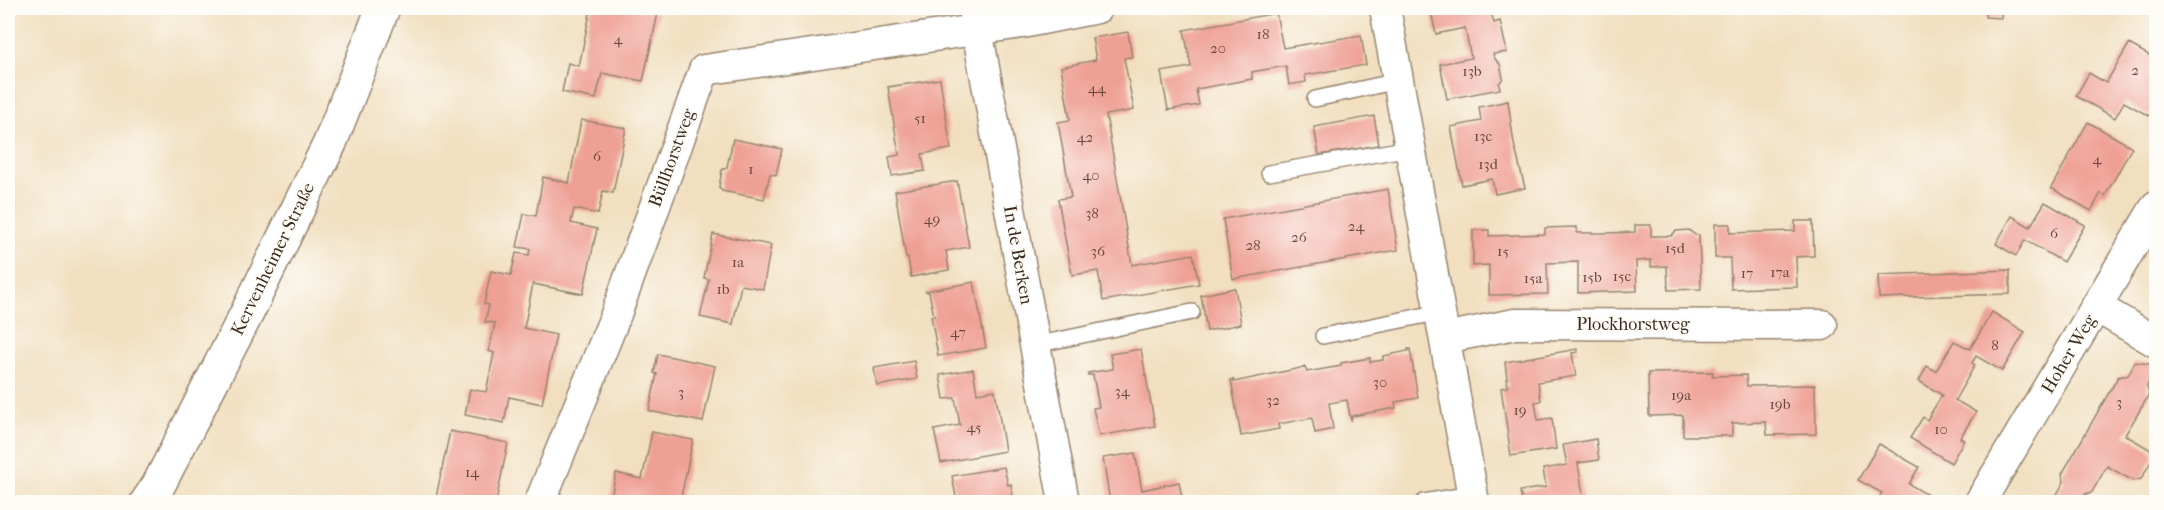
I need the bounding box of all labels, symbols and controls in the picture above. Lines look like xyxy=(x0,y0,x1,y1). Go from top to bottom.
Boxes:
house number: 18 xyxy=(1257,25,1269,43)
house number: 4 xyxy=(614,30,624,48)
house number: 20 xyxy=(1210,39,1226,57)
house number: 2 xyxy=(2131,61,2139,79)
house number: 13b xyxy=(1462,62,1482,80)
house number: 44 xyxy=(1088,79,1107,97)
street label: Büllhorstweg xyxy=(644,106,700,210)
house number: 51 xyxy=(914,109,926,127)
house number: 13c xyxy=(1474,127,1492,145)
house number: 42 xyxy=(1077,128,1094,146)
house number: 6 xyxy=(593,147,602,165)
house number: 4 xyxy=(2093,150,2103,168)
house number: 13d xyxy=(1478,155,1499,173)
house number: 1 xyxy=(748,160,754,178)
house number: 40 xyxy=(1082,166,1100,184)
street label: Kervenheimer Straße xyxy=(227,179,319,339)
street label: In de Berken xyxy=(999,204,1037,307)
house number: 38 xyxy=(1085,204,1099,222)
house number: 49 xyxy=(924,210,940,228)
house number: 24 xyxy=(1348,217,1365,235)
house number: 6 xyxy=(2050,224,2059,242)
house number: 26 xyxy=(1291,228,1308,246)
house number: 28 xyxy=(1245,236,1261,254)
house number: 15d xyxy=(1665,239,1686,257)
house number: 36 xyxy=(1091,242,1106,260)
house number: 15 xyxy=(1497,242,1509,260)
house number: 1a xyxy=(732,253,745,271)
house number: 17a xyxy=(1770,263,1791,281)
house number: 17 xyxy=(1741,264,1753,282)
house number: 15c xyxy=(1613,267,1632,285)
house number: 15b xyxy=(1582,268,1602,286)
house number: 15a xyxy=(1524,269,1543,287)
house number: 1b xyxy=(716,280,730,298)
street label: Hoher Weg xyxy=(2037,310,2101,397)
street label: Plockhorstweg xyxy=(1576,314,1690,335)
house number: 47 xyxy=(950,323,966,341)
house number: 8 xyxy=(1991,336,1999,354)
house number: 30 xyxy=(1373,373,1387,391)
house number: 34 xyxy=(1114,382,1131,400)
house number: 3 xyxy=(678,383,684,401)
house number: 19a xyxy=(1671,386,1692,404)
house number: 32 xyxy=(1266,391,1280,409)
house number: 3 xyxy=(2116,393,2122,411)
house number: 19b xyxy=(1769,395,1791,413)
house number: 19 xyxy=(1513,401,1527,419)
house number: 45 xyxy=(967,418,981,436)
house number: 10 xyxy=(1934,420,1948,438)
house number: 14 xyxy=(465,463,480,481)

